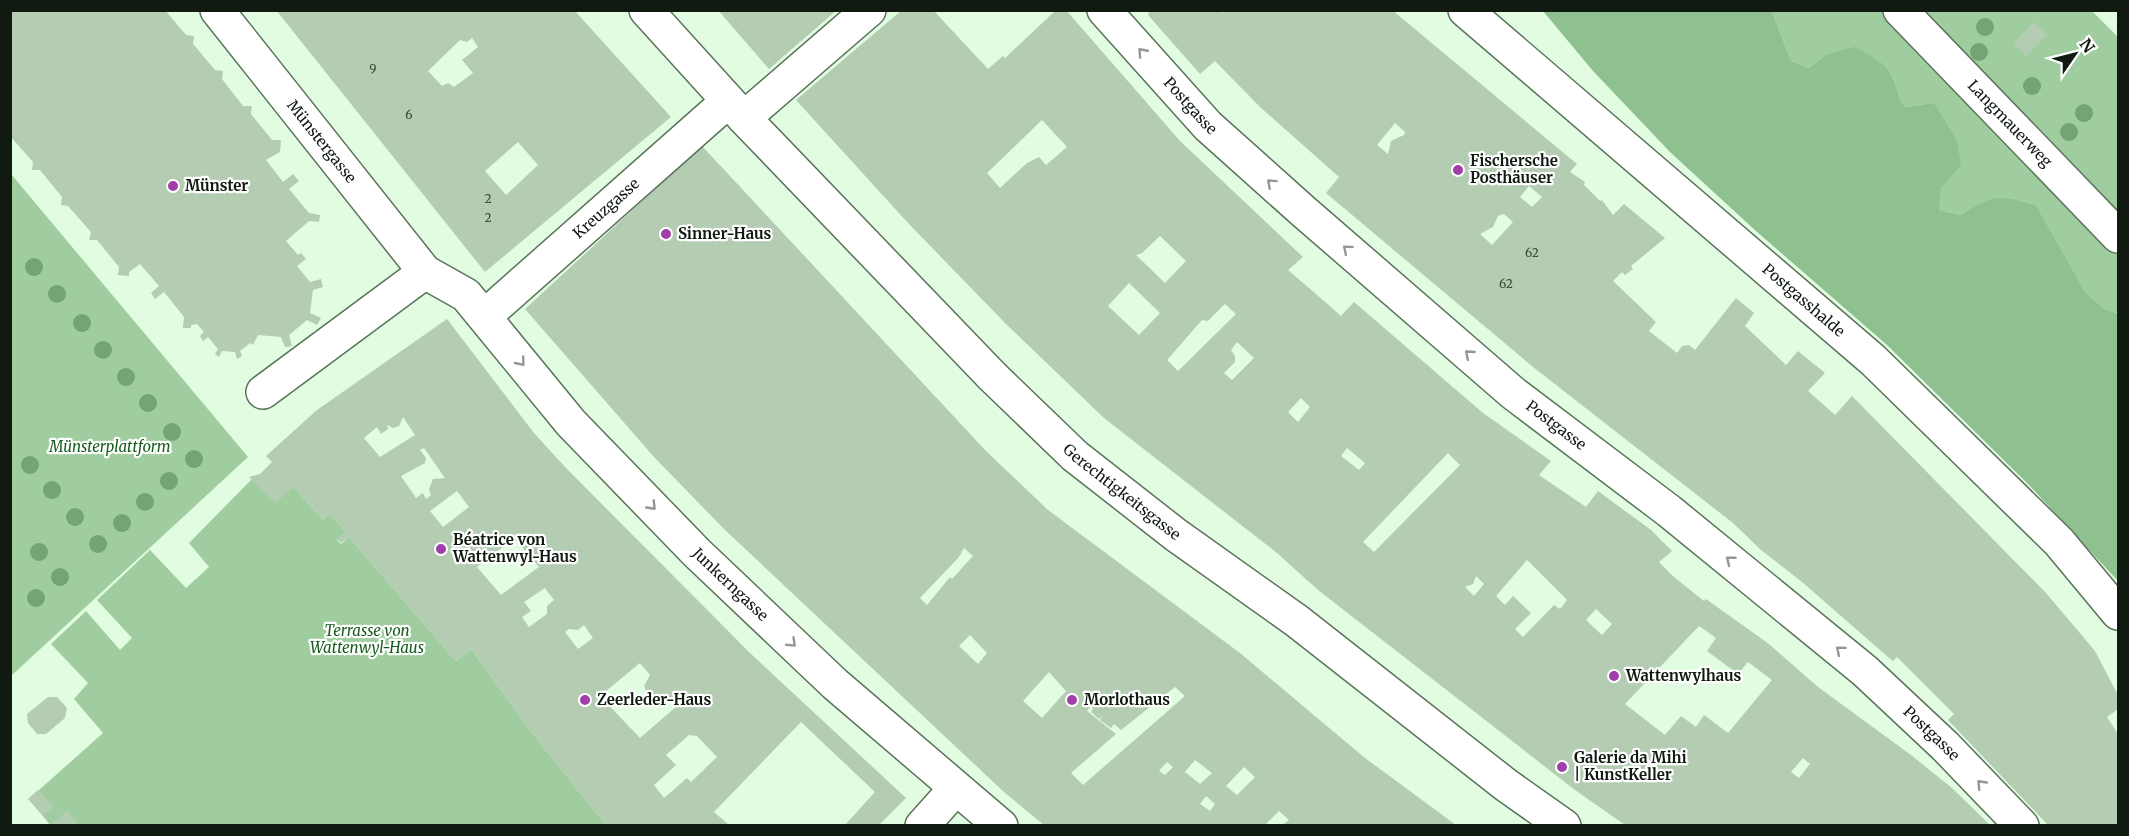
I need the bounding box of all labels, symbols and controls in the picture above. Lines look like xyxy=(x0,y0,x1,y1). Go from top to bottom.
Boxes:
north arrow xyxy=(2045,24,2105,84)
text: N xyxy=(2075,34,2099,57)
one-way arrow xyxy=(1138,49,1149,59)
house number: 9 xyxy=(369,61,377,76)
street label: Postgasse xyxy=(1160,73,1221,139)
street label: Langmauerweg xyxy=(1964,76,2056,171)
street label: Münstergasse xyxy=(283,96,361,187)
house number: 6 xyxy=(405,107,413,122)
place label: Fischersche Posthäuser xyxy=(1470,151,1558,187)
marker: Fischersche Posthäuser xyxy=(1451,163,1465,177)
street label: Kreuzgasse xyxy=(569,174,643,243)
place label: Münster xyxy=(185,176,248,195)
marker: Münster xyxy=(166,179,180,193)
one-way arrow xyxy=(1267,179,1278,190)
house number: 2 xyxy=(484,191,492,206)
house number: 2 xyxy=(484,210,492,225)
place label: Sinner-Haus xyxy=(678,224,772,243)
marker: Sinner-Haus xyxy=(659,227,673,241)
one-way arrow xyxy=(1343,245,1354,256)
house number: 62 xyxy=(1525,245,1539,260)
street label: Postgasshalde xyxy=(1759,259,1849,341)
house number: 62 xyxy=(1499,276,1513,291)
one-way arrow xyxy=(1465,351,1476,362)
one-way arrow xyxy=(514,355,525,366)
street label: Postgasse xyxy=(1522,396,1590,454)
park label: Münsterplattform xyxy=(48,437,171,456)
street label: Gerechtigkeitsgasse xyxy=(1059,440,1185,544)
one-way arrow xyxy=(645,500,656,510)
place label: Béatrice von Wattenwyl-Haus xyxy=(452,530,577,566)
marker: Béatrice von Wattenwyl-Haus xyxy=(434,542,448,556)
street label: Junkerngasse xyxy=(688,543,773,625)
one-way arrow xyxy=(1726,556,1737,567)
park label: Terrasse von Wattenwyl-Haus xyxy=(310,621,424,657)
one-way arrow xyxy=(785,636,795,647)
one-way arrow xyxy=(1836,646,1847,657)
place label: Wattenwylhaus xyxy=(1625,666,1742,685)
marker: Wattenwylhaus xyxy=(1607,669,1621,683)
place label: Zeerleder-Haus xyxy=(597,690,711,709)
place label: Morlothaus xyxy=(1084,690,1170,709)
marker: Zeerleder-Haus xyxy=(578,693,592,707)
marker: Morlothaus xyxy=(1065,693,1079,707)
street label: Postgasse xyxy=(1900,702,1964,765)
place label: Galerie da Mihi | KunstKeller xyxy=(1574,748,1687,784)
marker: Galerie da Mihi | KunstKeller xyxy=(1555,760,1569,774)
one-way arrow xyxy=(1978,780,1989,791)

